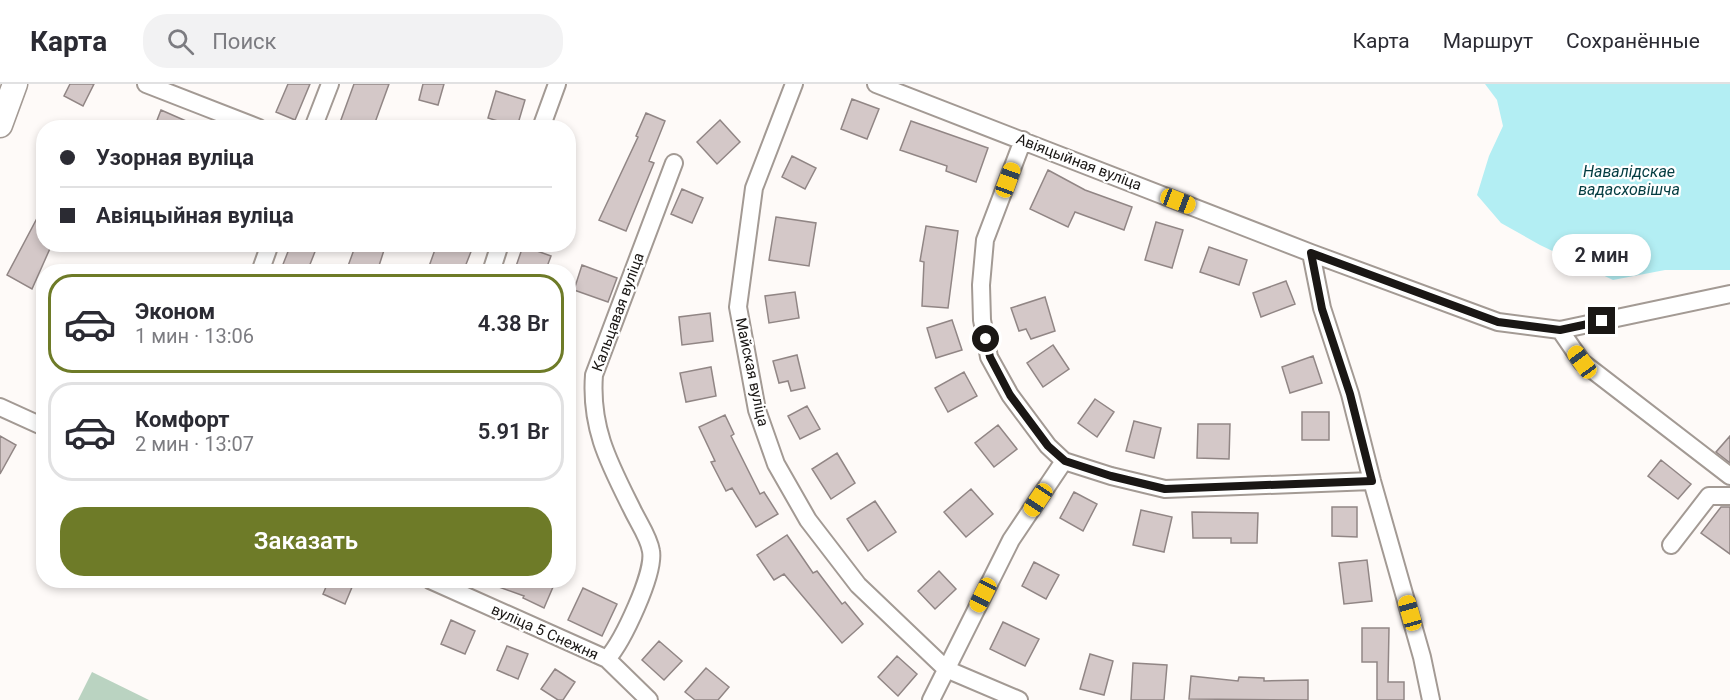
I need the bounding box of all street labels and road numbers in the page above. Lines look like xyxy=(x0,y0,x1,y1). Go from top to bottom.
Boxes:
street label: Авіяцыйная вуліца xyxy=(1014,130,1144,194)
street label: Кальцавая вуліца xyxy=(588,250,648,374)
street label: Майская вуліца xyxy=(732,316,772,428)
street label: вуліца 5 Снежня xyxy=(489,600,601,664)

